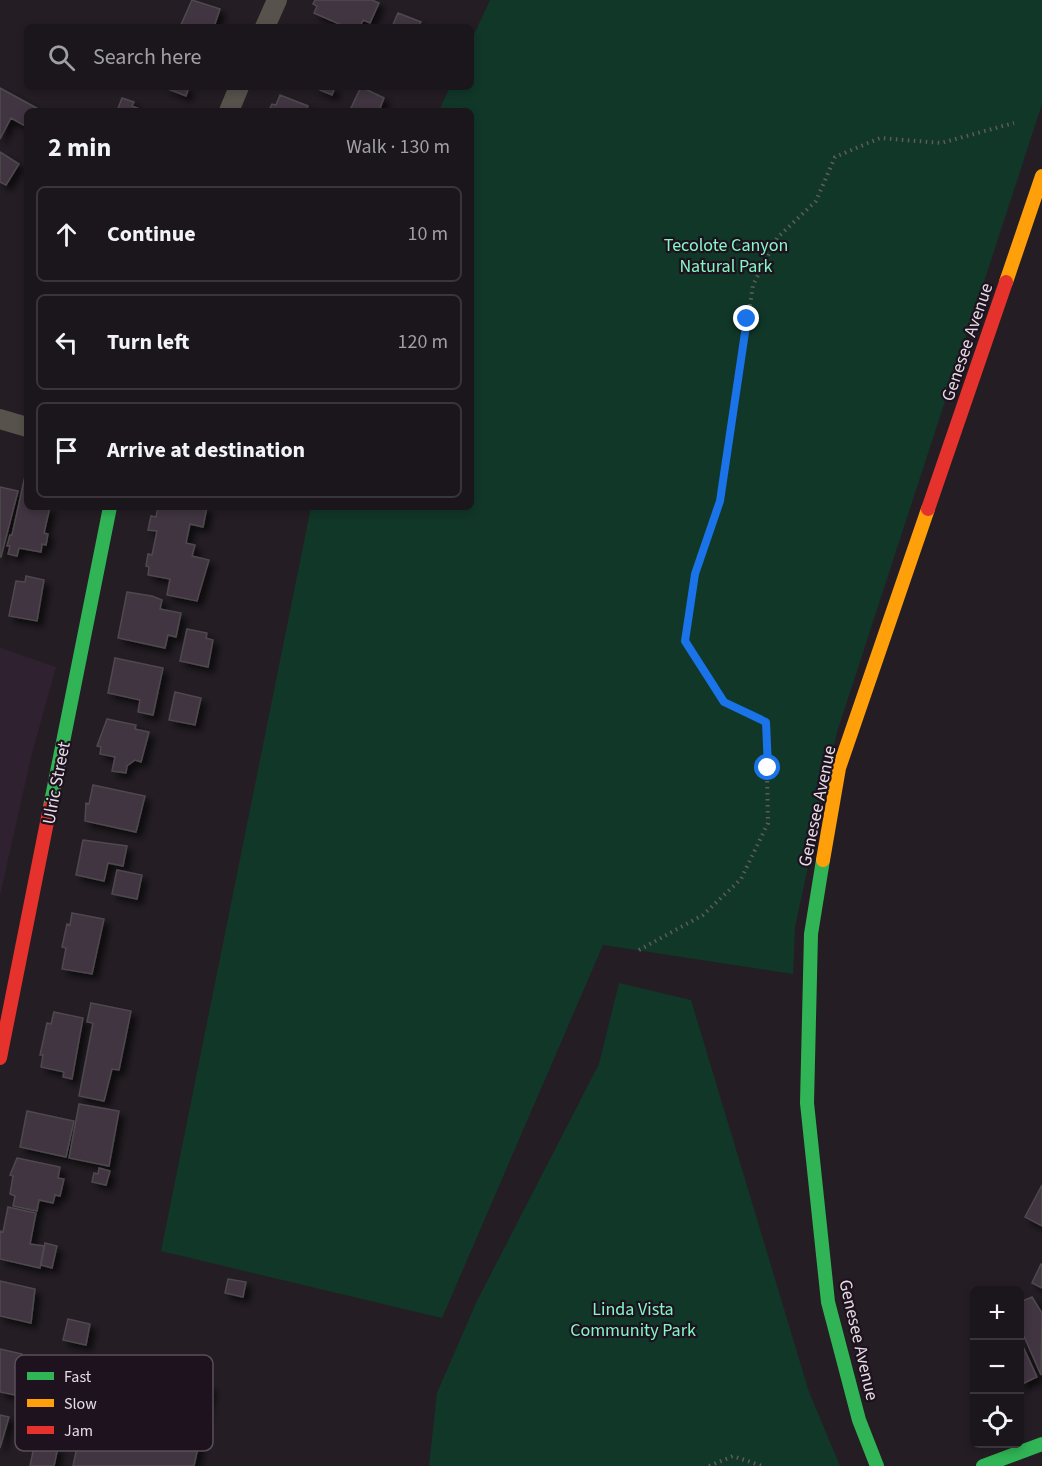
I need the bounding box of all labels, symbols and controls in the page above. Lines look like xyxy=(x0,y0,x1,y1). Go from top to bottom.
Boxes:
search box xyxy=(24,24,474,90)
icon: search xyxy=(45,41,78,74)
text: Search here xyxy=(93,41,201,73)
text: 2 min xyxy=(48,129,111,166)
text: Walk · 130 m xyxy=(346,133,450,161)
icon: ahead xyxy=(50,218,83,251)
text: Continue xyxy=(107,218,196,250)
text: 10 m xyxy=(408,220,448,248)
park label: Tecolote Canyon Natural Park xyxy=(664,233,788,279)
street label: Genesee Avenue xyxy=(936,280,999,405)
route end xyxy=(733,305,759,331)
icon: left xyxy=(50,326,83,359)
text: Turn left xyxy=(107,326,189,358)
text: 120 m xyxy=(398,328,448,356)
icon: arrive xyxy=(50,434,83,467)
text: Arrive at destination xyxy=(107,434,305,466)
street label: Ulric Street xyxy=(36,740,77,827)
street label: Genesee Avenue xyxy=(792,743,843,869)
route start xyxy=(754,754,780,780)
street label: Genesee Avenue xyxy=(832,1277,885,1403)
map controls xyxy=(970,1286,1024,1448)
button: + xyxy=(970,1286,1024,1340)
park label: Linda Vista Community Park xyxy=(570,1297,696,1343)
button: − xyxy=(970,1340,1024,1394)
legend xyxy=(15,1355,213,1451)
text: Fast xyxy=(64,1366,92,1388)
text: Slow xyxy=(64,1393,97,1415)
button: locate xyxy=(970,1394,1024,1448)
text: Jam xyxy=(64,1420,93,1442)

